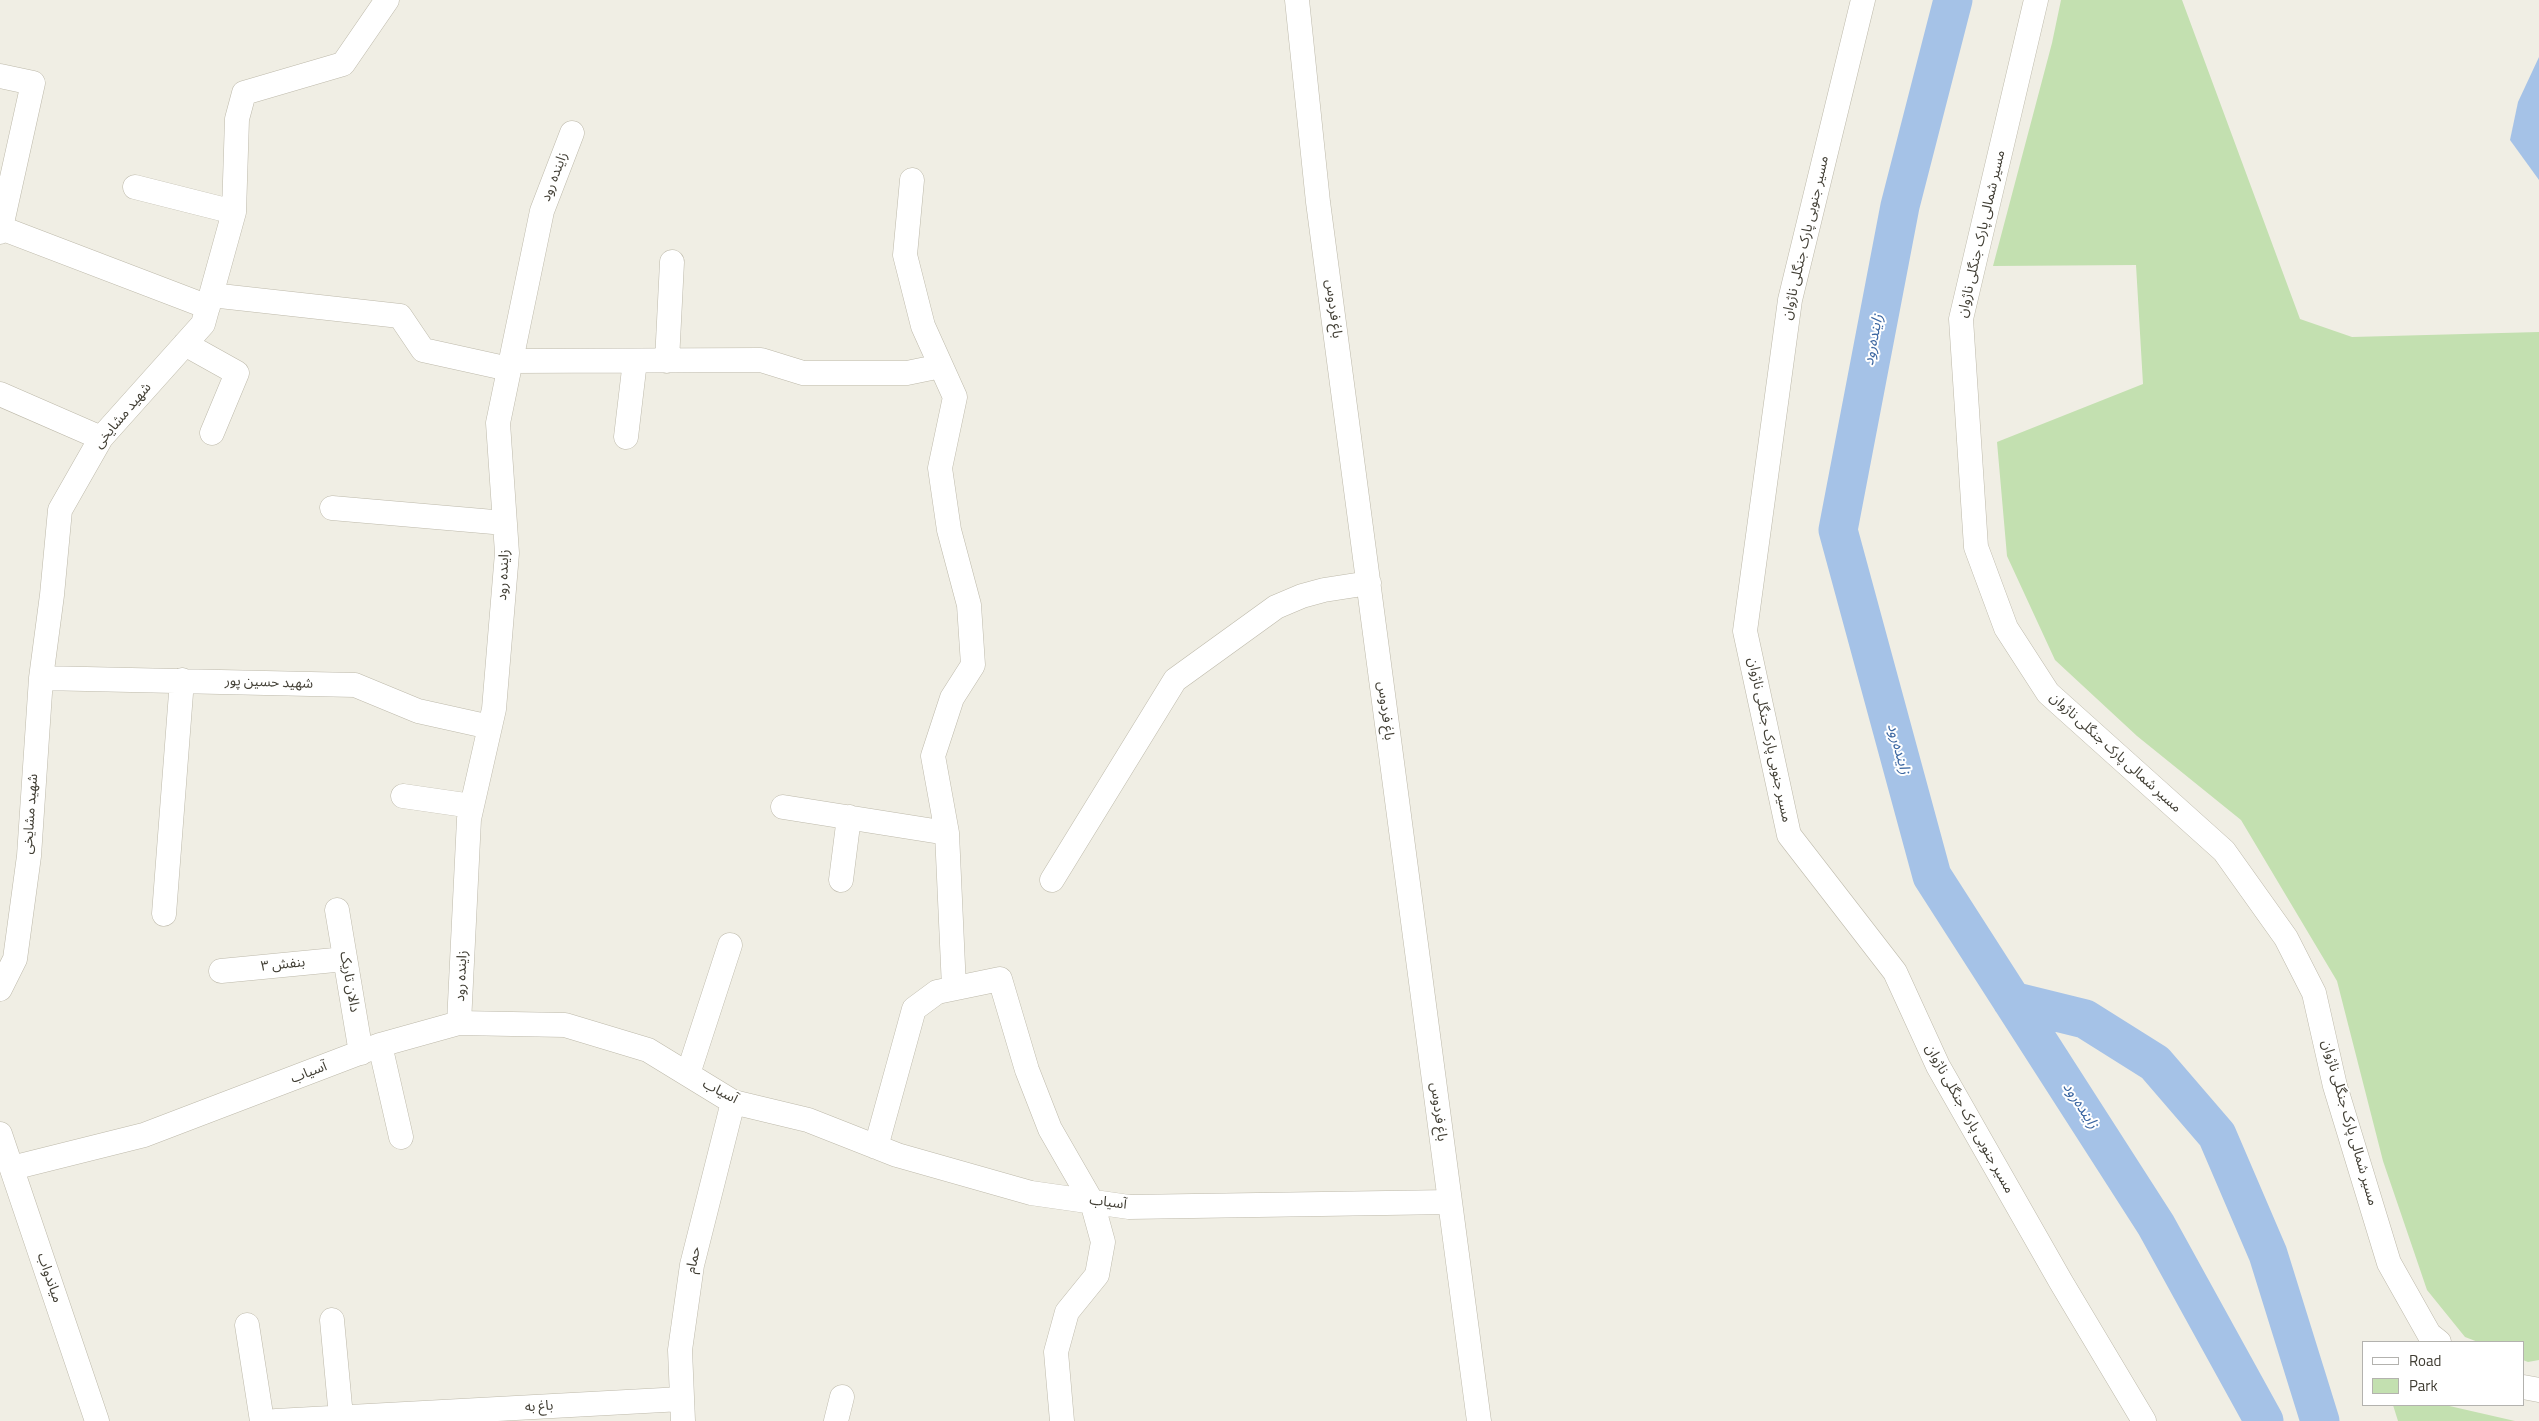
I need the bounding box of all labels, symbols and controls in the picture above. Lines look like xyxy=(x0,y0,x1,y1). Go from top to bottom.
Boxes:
street label: مسیر شمالی پارک جنگلی ناژوان xyxy=(1955,149,2009,319)
street label: زاینده رود xyxy=(538,150,572,204)
street label: مسیر جنوبی پارک جنگلی ناژوان xyxy=(1779,154,1833,322)
street label: باغ فردوس xyxy=(1321,279,1345,339)
water label: زاینده‌رود xyxy=(1860,313,1888,367)
street label: شهید مشایخی xyxy=(91,380,155,452)
street label: زاینده رود xyxy=(494,549,514,601)
street label: مسیر جنوبی پارک جنگلی ناژوان xyxy=(1743,656,1795,824)
street label: شهید حسین پور xyxy=(225,673,313,693)
street label: باغ فردوس xyxy=(1373,681,1397,741)
street label: مسیر شمالی پارک جنگلی ناژوان xyxy=(2046,689,2184,817)
water label: زاینده‌رود xyxy=(1883,722,1913,776)
street label: شهید مشایخی xyxy=(20,773,42,855)
street label: دالان تاریک xyxy=(335,950,363,1014)
street label: زاینده رود xyxy=(452,950,472,1002)
street label: بنفش ۳ xyxy=(260,954,306,976)
street label: مسیر شمالی پارک جنگلی ناژوان xyxy=(2317,1038,2381,1208)
street label: مسیر جنوبی پارک جنگلی ناژوان xyxy=(1921,1041,2017,1197)
street label: آسیاب xyxy=(289,1058,329,1088)
street label: آسیاب xyxy=(700,1076,740,1108)
water label: زاینده‌رود xyxy=(2058,1079,2102,1133)
street label: باغ فردوس xyxy=(1426,1082,1450,1142)
street label: آسیاب xyxy=(1088,1192,1128,1214)
street label: حمام xyxy=(683,1245,705,1275)
street label: میاندواب xyxy=(33,1251,65,1305)
legend xyxy=(2362,1341,2524,1406)
text: Road xyxy=(2409,1349,2441,1372)
text: Park xyxy=(2409,1374,2438,1397)
street label: باغ به xyxy=(524,1398,554,1416)

